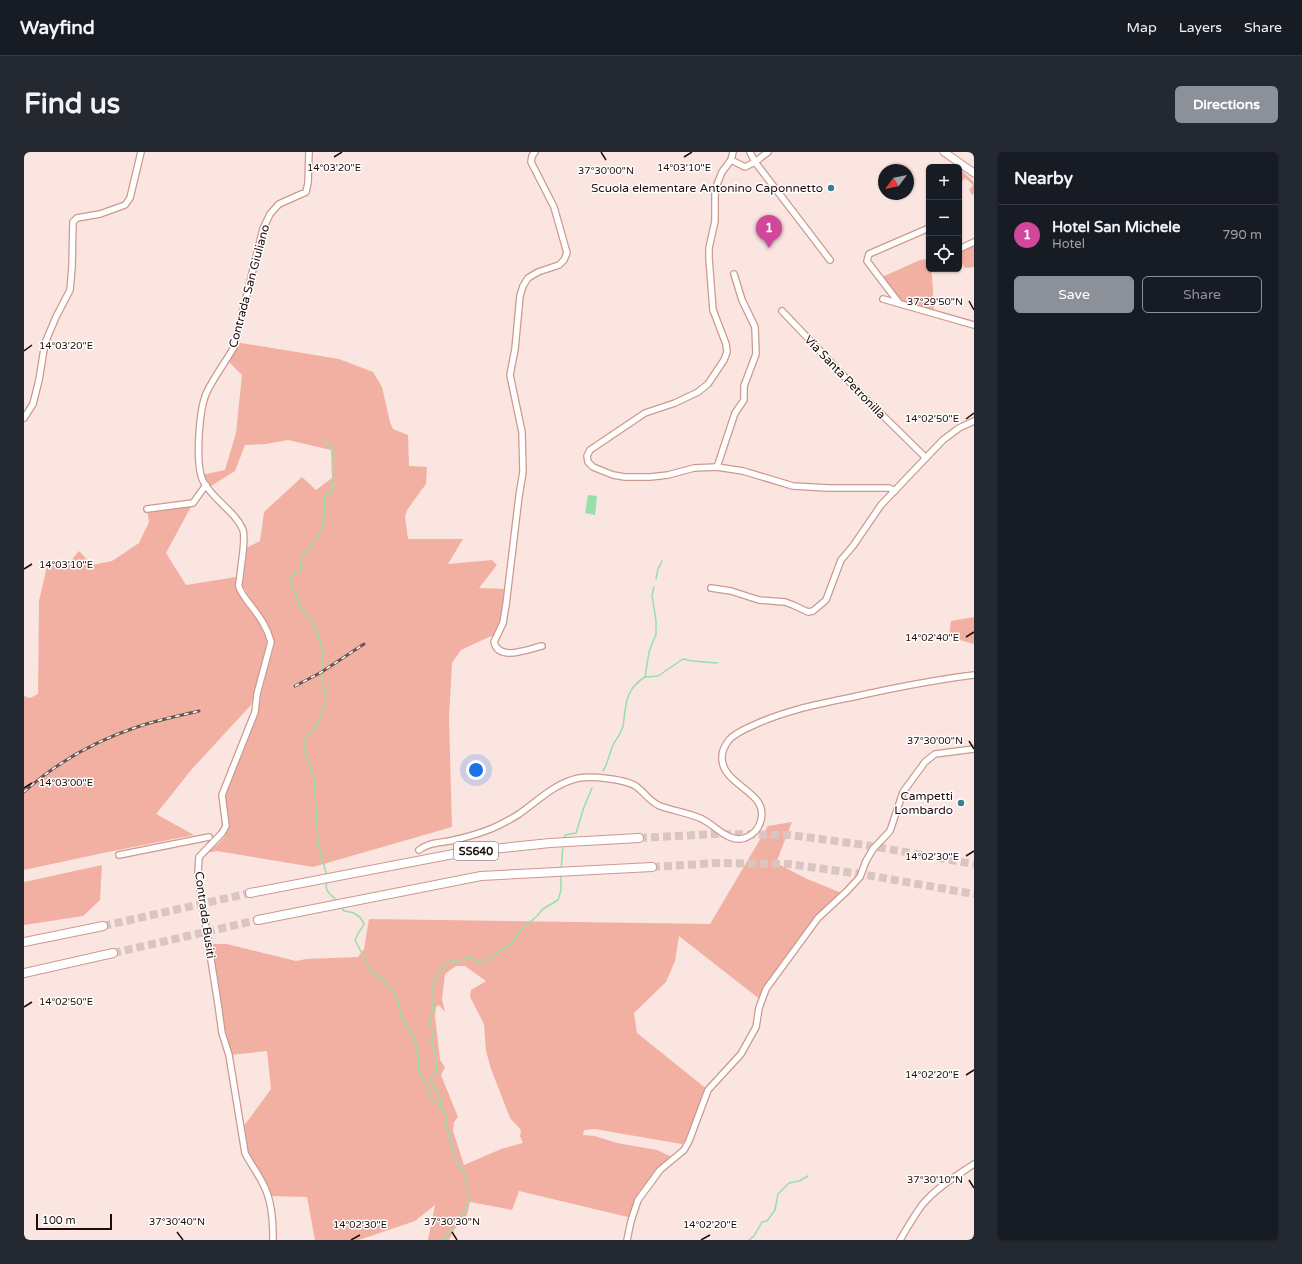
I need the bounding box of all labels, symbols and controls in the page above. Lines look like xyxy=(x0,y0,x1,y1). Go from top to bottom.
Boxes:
text: Wayfind xyxy=(20,17,95,39)
text: Map xyxy=(1127,19,1157,36)
text: Layers xyxy=(1179,19,1222,36)
text: Share xyxy=(1244,19,1282,36)
button: Directions xyxy=(1175,86,1278,123)
text: Find us xyxy=(24,87,120,121)
text: 14°03'20"E xyxy=(307,162,361,174)
text: 14°03'10"E xyxy=(657,162,711,174)
north arrow xyxy=(878,164,914,200)
map controls xyxy=(926,164,962,272)
button: + xyxy=(926,164,962,200)
text: 37°30'00"N xyxy=(578,165,634,177)
text: Nearby xyxy=(1014,168,1073,189)
place label: Scuola elementare Antonino Caponnetto xyxy=(591,181,823,195)
marker: Scuola elementare Antonino Caponnetto xyxy=(826,183,836,193)
button: − xyxy=(926,200,962,236)
pin: 1 xyxy=(756,215,782,248)
text: Hotel San Michele xyxy=(1052,218,1181,236)
street label: Contrada San Giuliano xyxy=(226,223,272,349)
text: 1 xyxy=(1023,227,1031,243)
text: 790 m xyxy=(1222,227,1262,243)
button: locate xyxy=(926,236,962,272)
text: Hotel xyxy=(1052,236,1085,252)
button: Save xyxy=(1014,276,1134,313)
button: Share xyxy=(1142,276,1262,313)
text: 37°29'50"N xyxy=(907,296,963,308)
street label: Via Santa Petronilla xyxy=(801,332,889,422)
text: 14°03'20"E xyxy=(39,340,93,352)
text: 14°02'50"E xyxy=(905,413,959,425)
text: 14°03'10"E xyxy=(39,559,93,571)
text: 14°02'40"E xyxy=(905,632,959,644)
text: 37°30'00"N xyxy=(907,735,963,747)
your location xyxy=(466,760,486,780)
text: 14°03'00"E xyxy=(39,777,93,789)
place label: Campetti Lombardo xyxy=(894,789,953,817)
marker: Campetti Lombardo xyxy=(956,798,966,808)
road number: SS640 xyxy=(454,842,498,860)
text: 14°02'30"E xyxy=(905,851,959,863)
street label: Contrada Busiti xyxy=(192,871,218,959)
text: 14°02'50"E xyxy=(39,996,93,1008)
text: 14°02'20"E xyxy=(905,1069,959,1081)
text: 37°30'10"N xyxy=(907,1174,963,1186)
scale bar xyxy=(36,1212,112,1231)
text: 100 m xyxy=(42,1214,76,1227)
text: 37°30'40"N xyxy=(149,1216,205,1228)
text: 37°30'30"N xyxy=(424,1216,480,1228)
text: 14°02'30"E xyxy=(333,1219,387,1231)
text: 14°02'20"E xyxy=(683,1219,737,1231)

